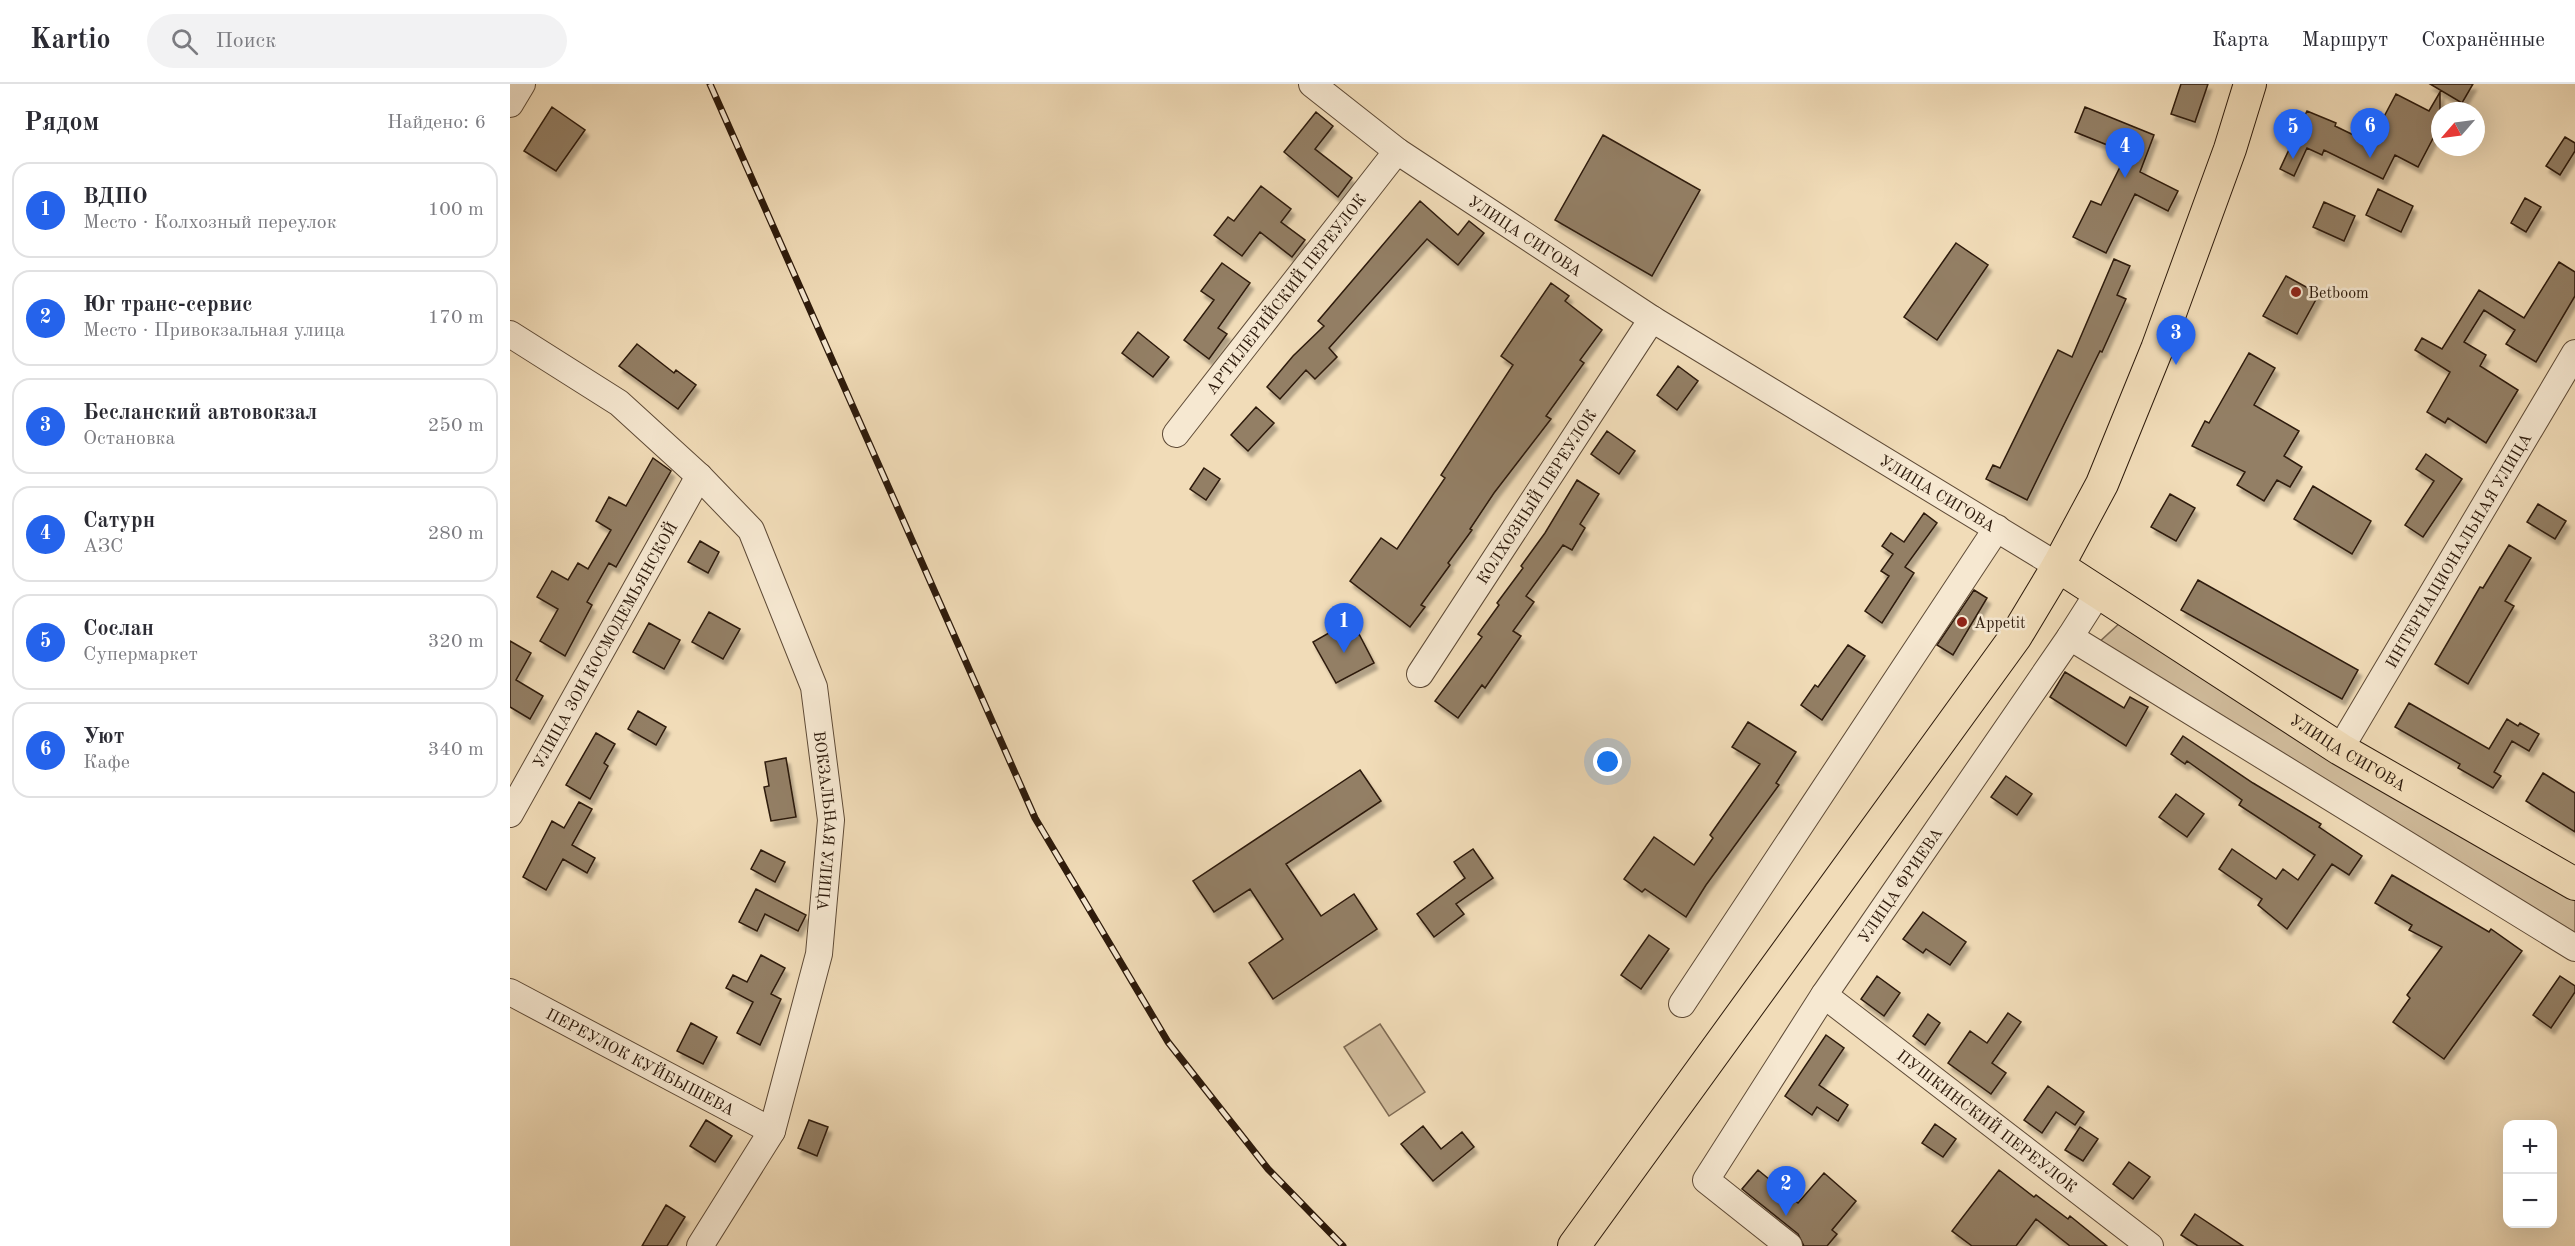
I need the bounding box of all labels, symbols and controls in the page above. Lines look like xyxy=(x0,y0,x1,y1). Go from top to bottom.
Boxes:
search box xyxy=(147,14,567,68)
icon: search xyxy=(168,25,201,58)
text: Kartio xyxy=(30,27,111,55)
text: Поиск xyxy=(216,30,276,52)
text: Карта xyxy=(2212,30,2269,51)
text: Маршрут xyxy=(2302,30,2388,51)
text: Сохранённые xyxy=(2421,30,2545,51)
north arrow xyxy=(2431,102,2485,156)
pin: 6 xyxy=(2350,109,2390,158)
text: Рядом xyxy=(24,110,99,136)
pin: 5 xyxy=(2274,110,2312,159)
text: Найдено: 6 xyxy=(387,113,486,133)
pin: 4 xyxy=(2106,128,2144,178)
text: ВДПО xyxy=(83,186,148,208)
street label: АРТИЛЕРИЙСКИЙ ПЕРЕУЛОК xyxy=(1204,191,1370,398)
street label: УЛИЦА СИГОВА xyxy=(1465,194,1584,280)
text: 1 xyxy=(40,200,51,220)
text: 100 m xyxy=(428,200,484,220)
text: Место · Колхозный переулок xyxy=(83,213,337,233)
marker: Betboom xyxy=(2289,285,2303,299)
place label: Betboom xyxy=(2308,286,2369,302)
text: Юг транс-сервис xyxy=(83,294,253,316)
text: 2 xyxy=(40,308,51,328)
text: 170 m xyxy=(428,308,484,328)
pin: 3 xyxy=(2156,316,2196,365)
text: Место · Привокзальная улица xyxy=(83,321,345,341)
text: Бесланский автовокзал xyxy=(83,402,317,424)
street label: КОЛХОЗНЫЙ ПЕРЕУЛОК xyxy=(1475,407,1601,588)
text: 3 xyxy=(40,416,51,436)
text: 250 m xyxy=(428,416,484,436)
text: Остановка xyxy=(83,429,175,449)
street label: ИНТЕРНАЦИОНАЛЬНАЯ УЛИЦА xyxy=(2384,431,2535,672)
street label: УЛИЦА СИГОВА xyxy=(1876,453,1997,536)
text: Сатурн xyxy=(83,510,155,532)
street label: УЛИЦА ЗОИ КОСМОДЕМЬЯНСКОЙ xyxy=(531,518,681,771)
text: 4 xyxy=(40,524,51,544)
text: 280 m xyxy=(428,524,484,544)
text: АЗС xyxy=(83,537,124,557)
pin: 1 xyxy=(1324,604,1364,653)
marker: Appetit xyxy=(1955,615,1969,629)
place label: Appetit xyxy=(1974,616,2026,632)
text: Сослан xyxy=(83,618,154,640)
text: 5 xyxy=(40,632,51,652)
text: 320 m xyxy=(428,632,484,652)
text: Супермаркет xyxy=(83,645,198,665)
street label: УЛИЦА СИГОВА xyxy=(2286,713,2408,795)
text: Уют xyxy=(83,726,124,748)
street label: ВОКЗАЛЬНАЯ УЛИЦА xyxy=(810,730,837,911)
text: 6 xyxy=(40,740,51,760)
text: 340 m xyxy=(428,740,484,760)
your location xyxy=(1593,747,1622,776)
text: Кафе xyxy=(83,753,130,773)
street label: УЛИЦА ФРИЕВА xyxy=(1856,826,1946,947)
street label: ПЕРЕУЛОК КУЙБЫШЕВА xyxy=(543,1007,737,1120)
street label: ПУШКИНСКИЙ ПЕРЕУЛОК xyxy=(1893,1048,2079,1197)
map controls xyxy=(2503,1120,2557,1228)
button: + xyxy=(2503,1120,2557,1174)
pin: 2 xyxy=(1766,1166,1806,1216)
button: − xyxy=(2503,1174,2557,1228)

